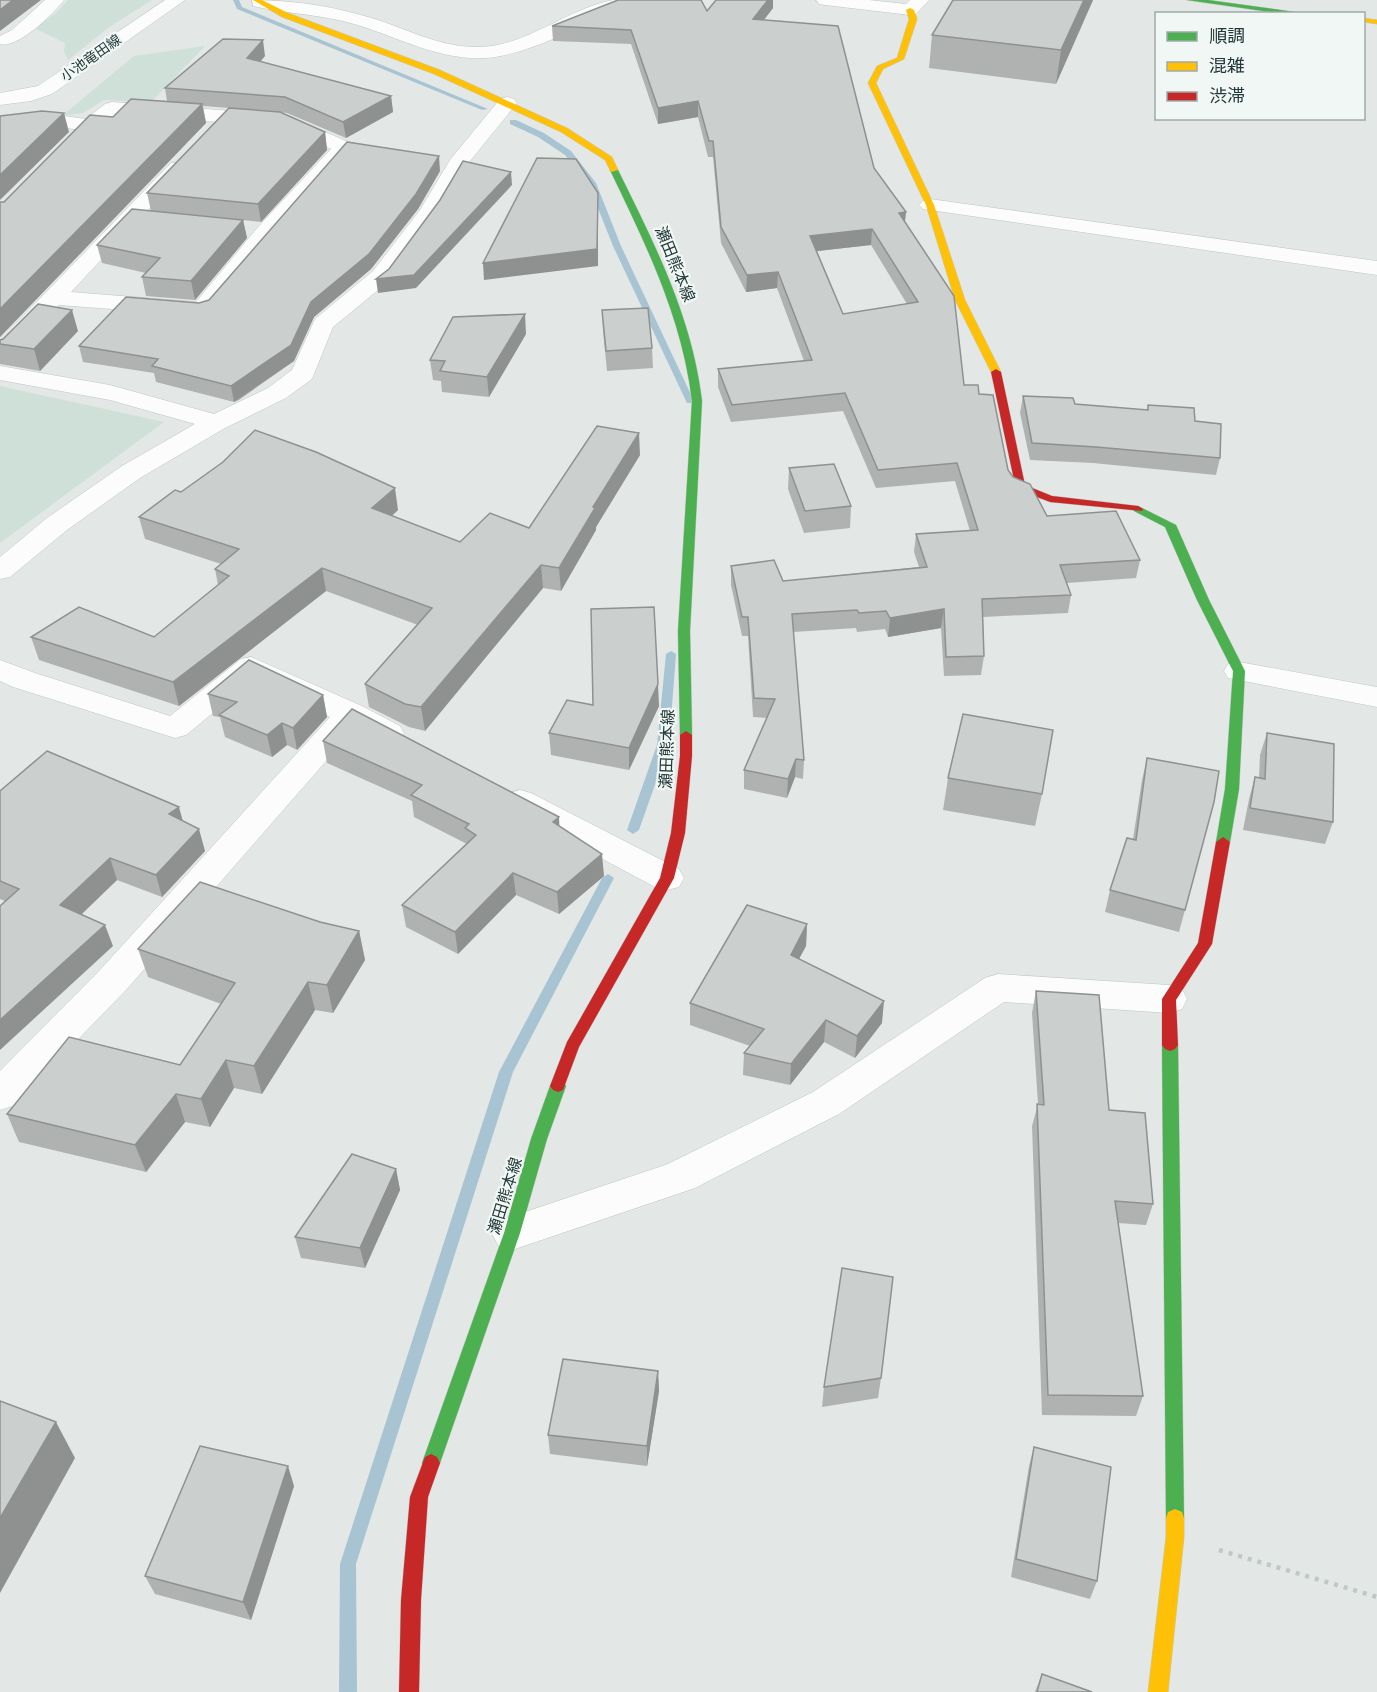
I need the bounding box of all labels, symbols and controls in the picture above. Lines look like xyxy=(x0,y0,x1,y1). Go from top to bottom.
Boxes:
legend xyxy=(1155,12,1365,120)
text: 順調 xyxy=(1209,25,1245,47)
street label: 小池竜田線 xyxy=(57,31,125,85)
text: 混雑 xyxy=(1209,55,1245,77)
text: 渋滞 xyxy=(1209,85,1245,107)
street label: 瀬田熊本線 xyxy=(651,223,699,305)
street label: 瀬田熊本線 xyxy=(656,709,678,789)
street label: 瀬田熊本線 xyxy=(484,1155,526,1237)

